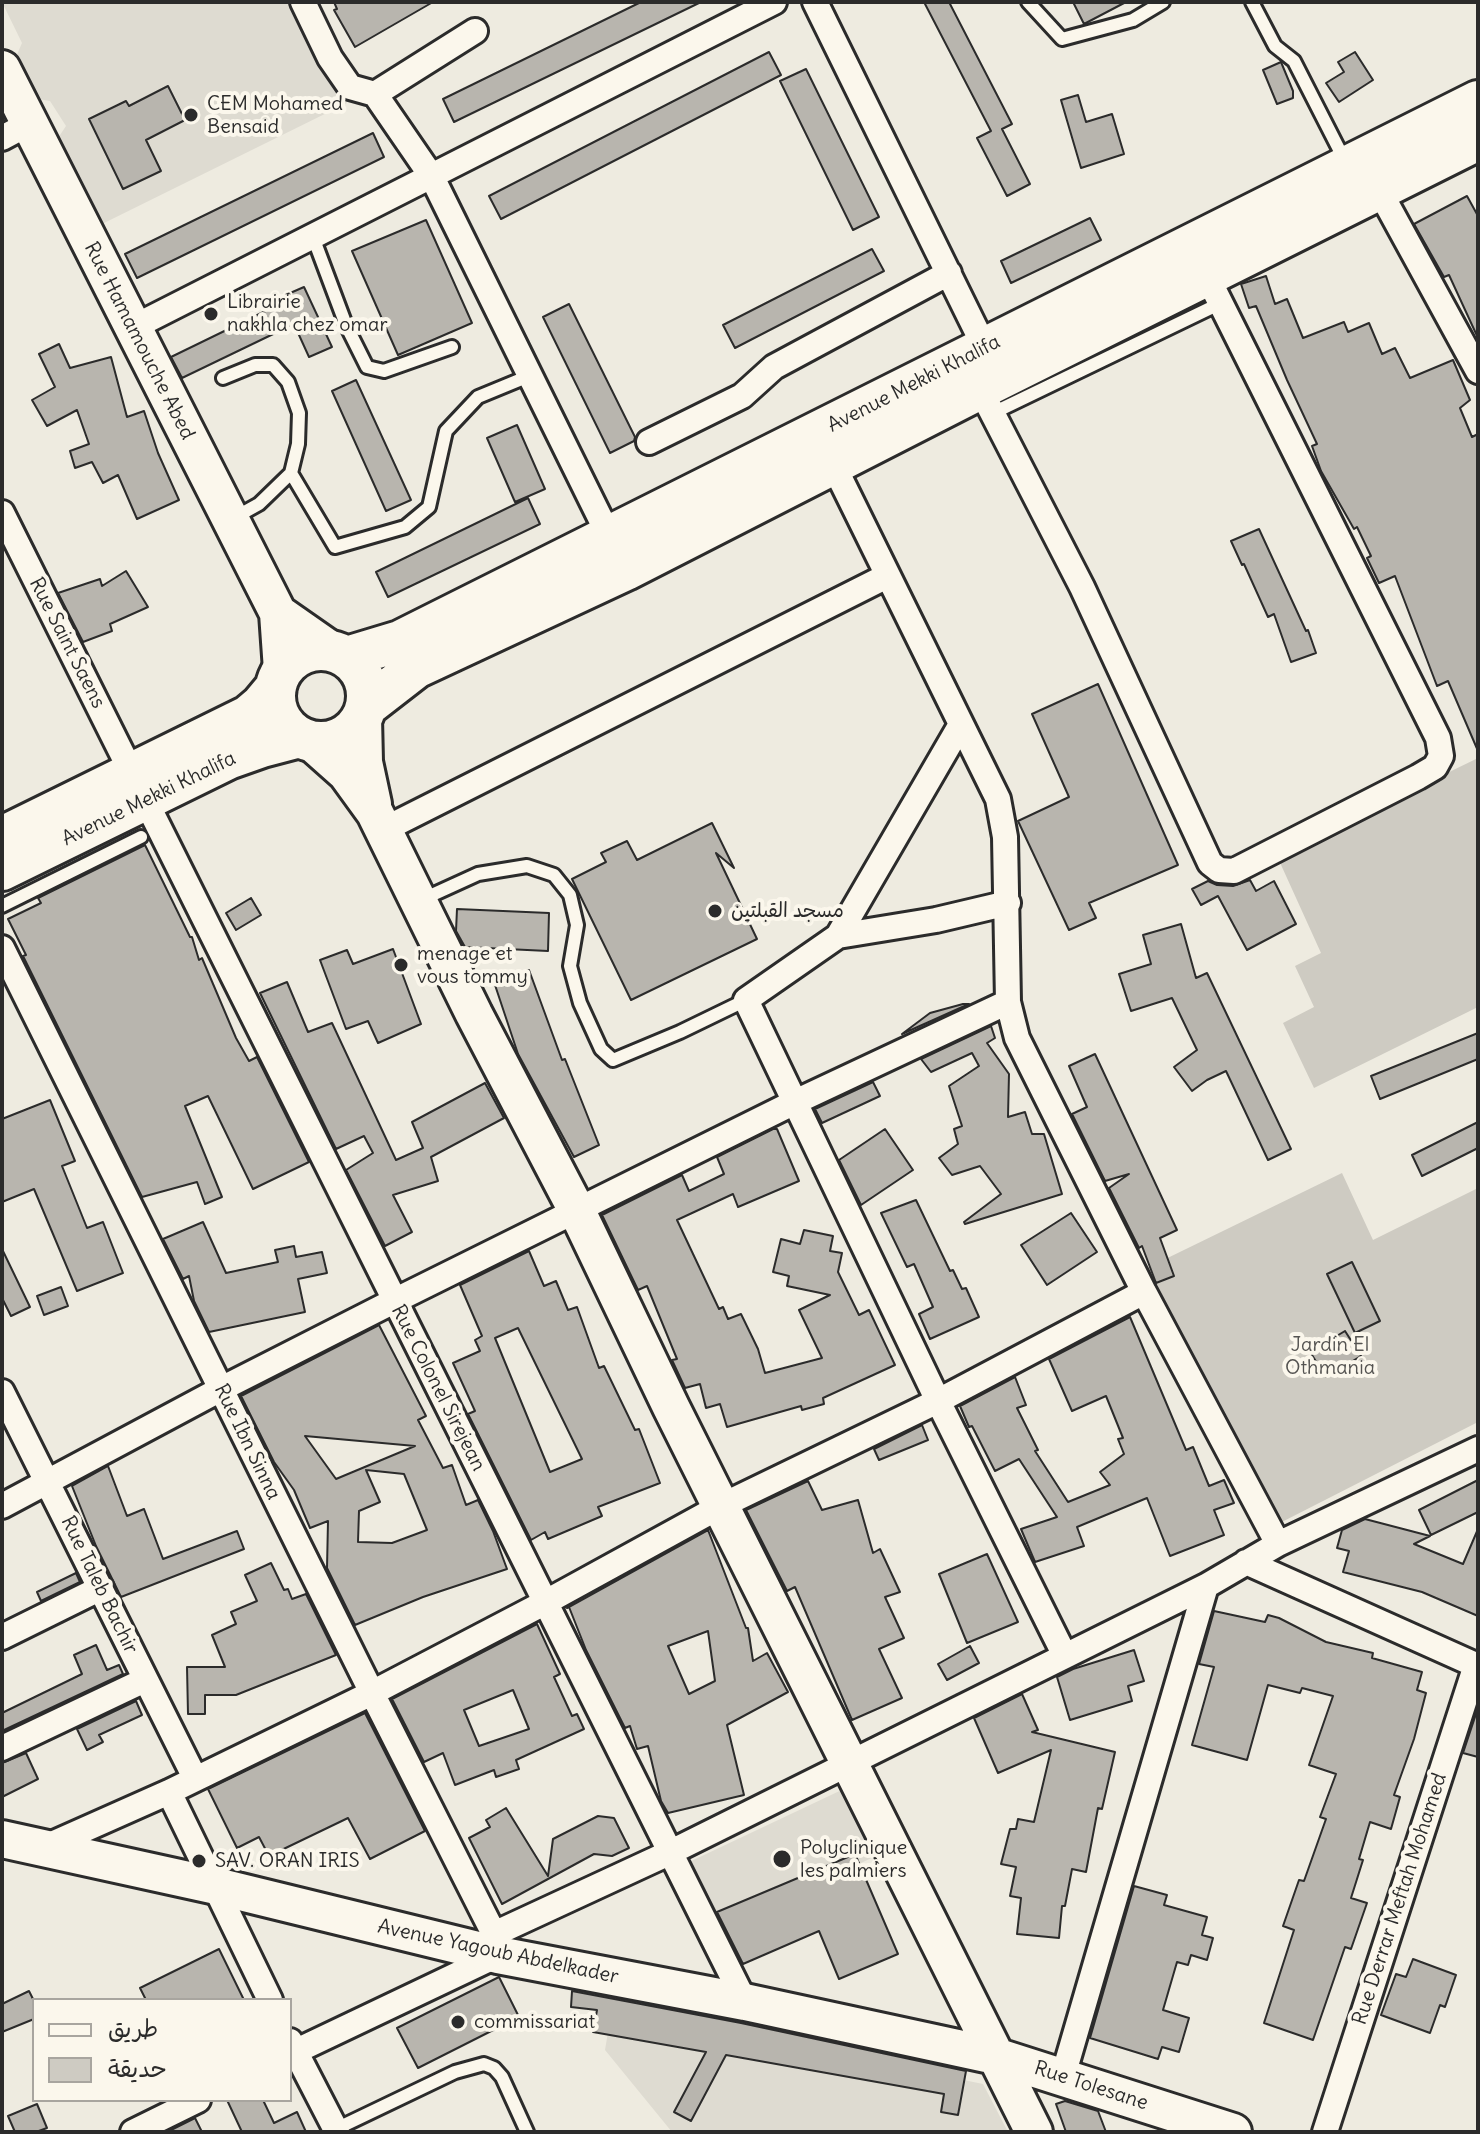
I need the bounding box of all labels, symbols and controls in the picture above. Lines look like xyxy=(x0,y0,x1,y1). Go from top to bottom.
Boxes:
place label: CEM Mohamed Bensaid xyxy=(207,92,343,139)
marker: CEM Mohamed Bensaid xyxy=(182,106,200,124)
street label: Rue Hamamouche Abed xyxy=(79,238,199,444)
place label: Librairie nakhla chez omar xyxy=(227,290,388,337)
marker: Librairie nakhla chez omar xyxy=(202,305,220,323)
street label: Avenue Mekki Khalifa xyxy=(824,330,1004,438)
street label: Rue Saint Saens xyxy=(24,574,110,712)
street label: Avenue Mekki Khalifa xyxy=(58,747,240,851)
place label: مسجد القبلتين xyxy=(731,899,844,923)
marker: مسجد القبلتين xyxy=(706,902,724,920)
place label: menage et vous tommy xyxy=(417,942,528,989)
marker: menage et vous tommy xyxy=(392,956,410,974)
street label: Rue Colonel Sirejean xyxy=(386,1301,490,1475)
park label: Jardin El Othmania xyxy=(1285,1333,1375,1380)
street label: Rue Ibn Sinna xyxy=(209,1380,285,1504)
street label: Rue Taleb Bachir xyxy=(55,1512,143,1658)
street label: Rue Derrar Meftah Mohamed xyxy=(1348,1770,1452,2028)
place label: Polyclinique les palmiers xyxy=(800,1836,907,1883)
marker: Polyclinique les palmiers xyxy=(771,1848,793,1870)
place label: SAV. ORAN IRIS xyxy=(215,1849,360,1873)
marker: SAV. ORAN IRIS xyxy=(190,1852,208,1870)
street label: Avenue Yagoub Abdelkader xyxy=(375,1915,621,1989)
legend xyxy=(32,1998,292,2102)
place label: commissariat xyxy=(474,2010,595,2034)
text: طريق xyxy=(108,2013,158,2043)
marker: commissariat xyxy=(449,2013,467,2031)
text: حديقة xyxy=(108,2053,167,2083)
street label: Rue Tolesane xyxy=(1031,2056,1151,2116)

